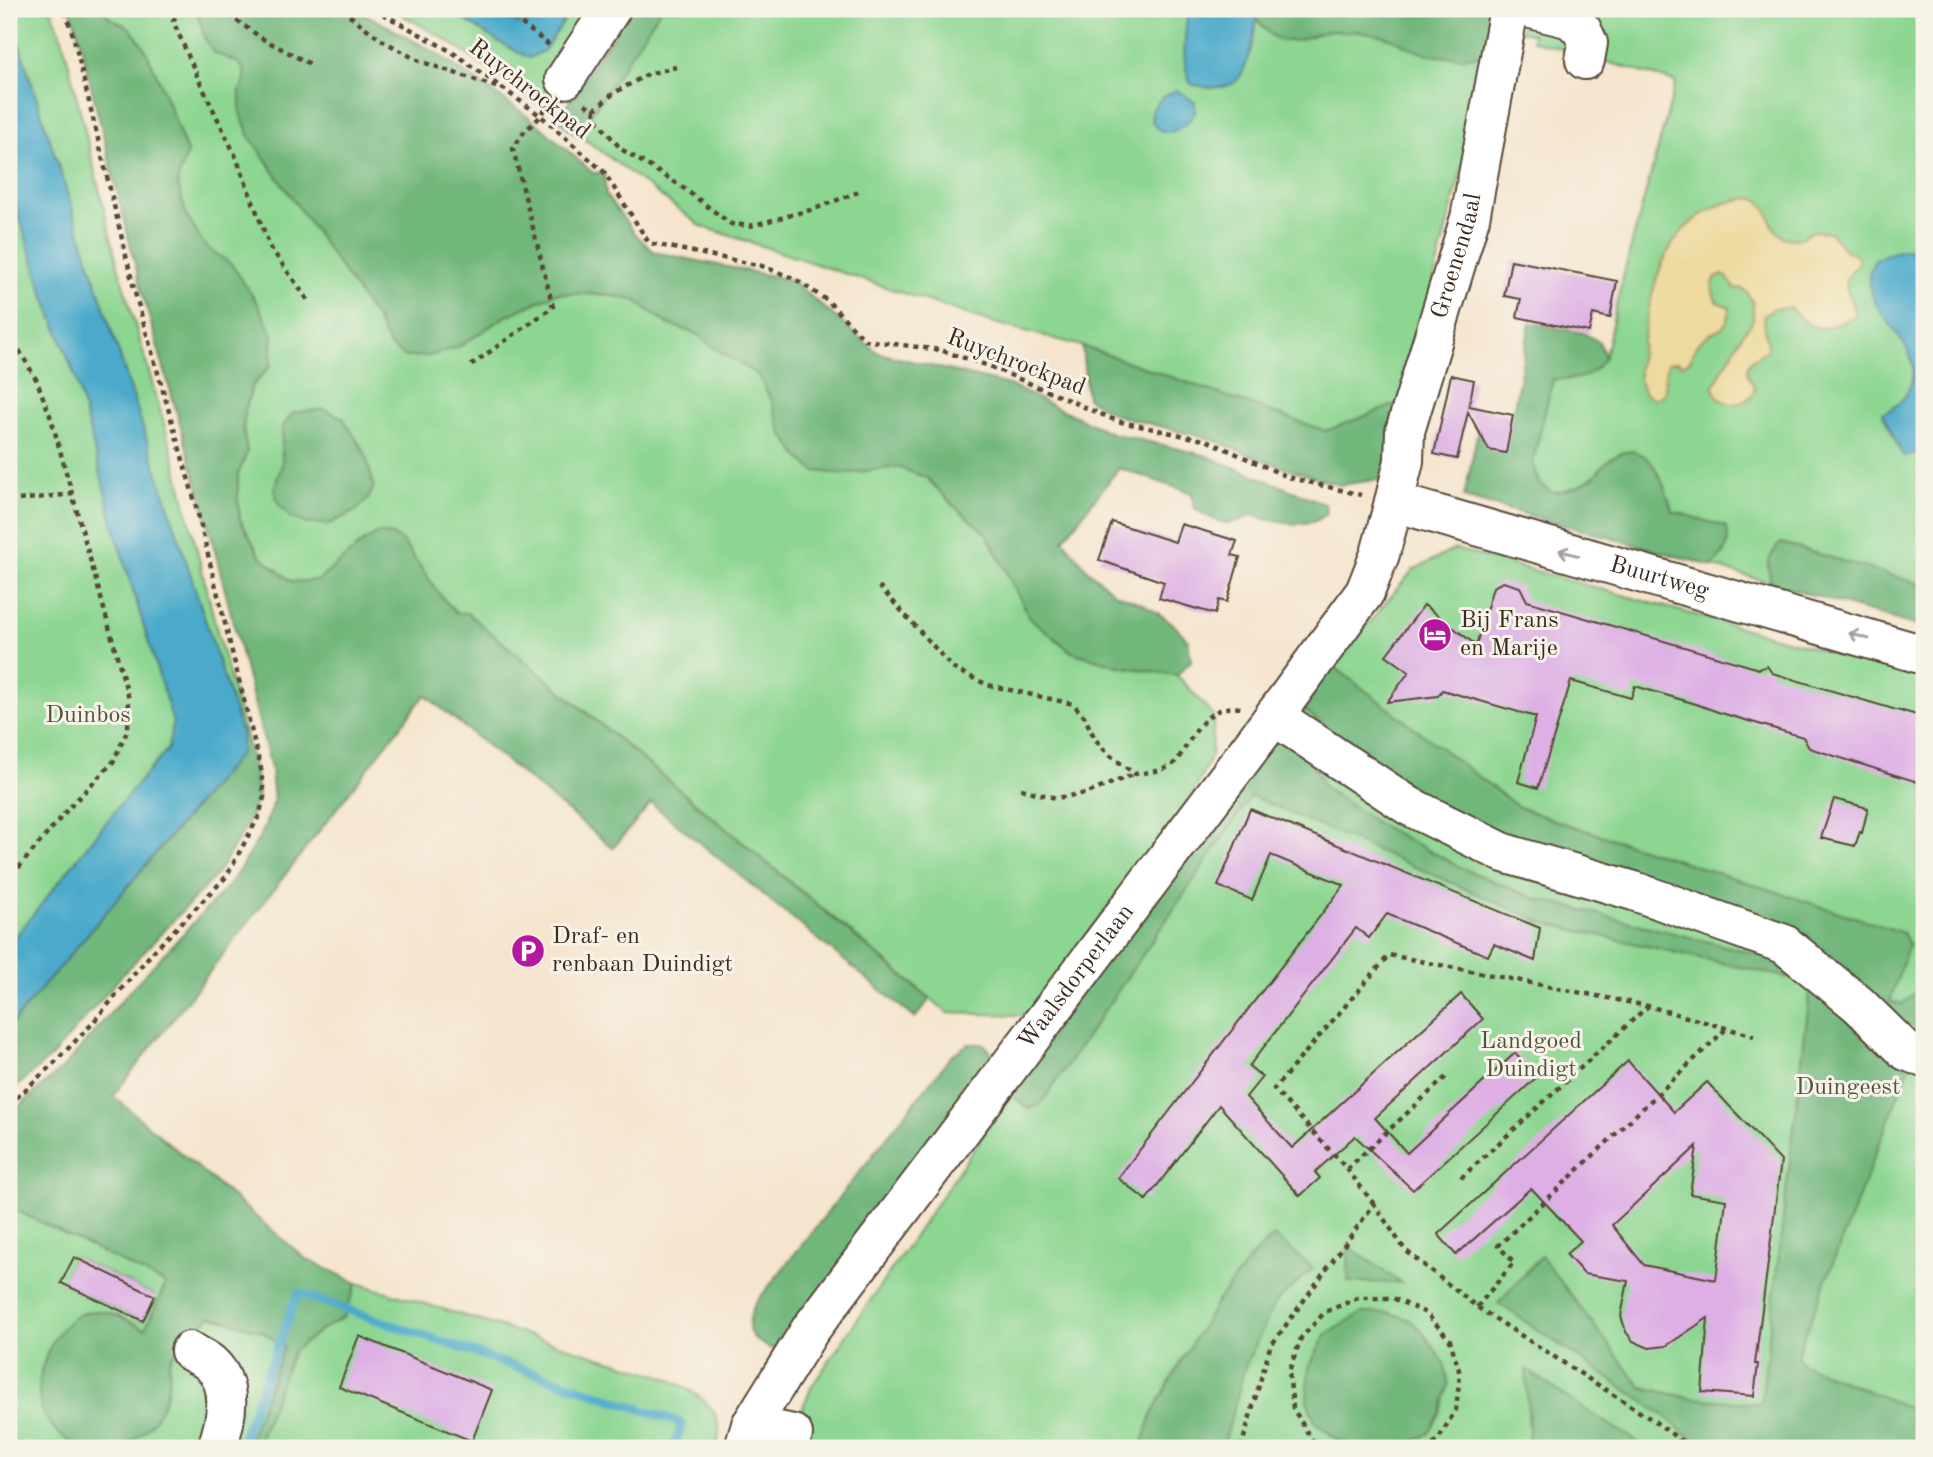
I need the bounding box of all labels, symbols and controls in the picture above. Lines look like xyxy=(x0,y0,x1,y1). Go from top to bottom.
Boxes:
street label: Ruychrockpad xyxy=(464,35,594,145)
street label: Groenendaal xyxy=(1428,191,1486,322)
street label: Ruychrockpad xyxy=(943,326,1089,400)
one-way arrow xyxy=(1559,545,1581,558)
street label: Buurtweg xyxy=(1607,553,1712,604)
place label: Bij Frans en Marije xyxy=(1460,609,1559,661)
hotel icon: Bij Frans en Marije xyxy=(1416,616,1454,654)
one-way arrow xyxy=(1848,629,1870,642)
park label: Duinbos xyxy=(45,704,131,728)
street label: Waalsdorperlaan xyxy=(1014,900,1139,1054)
place label: Draf- en renbaan Duindigt xyxy=(552,925,733,977)
parking icon: Draf- en renbaan Duindigt xyxy=(509,932,547,970)
park label: Landgoed Duindigt xyxy=(1480,1030,1582,1082)
park label: Duingeest xyxy=(1796,1076,1900,1100)

